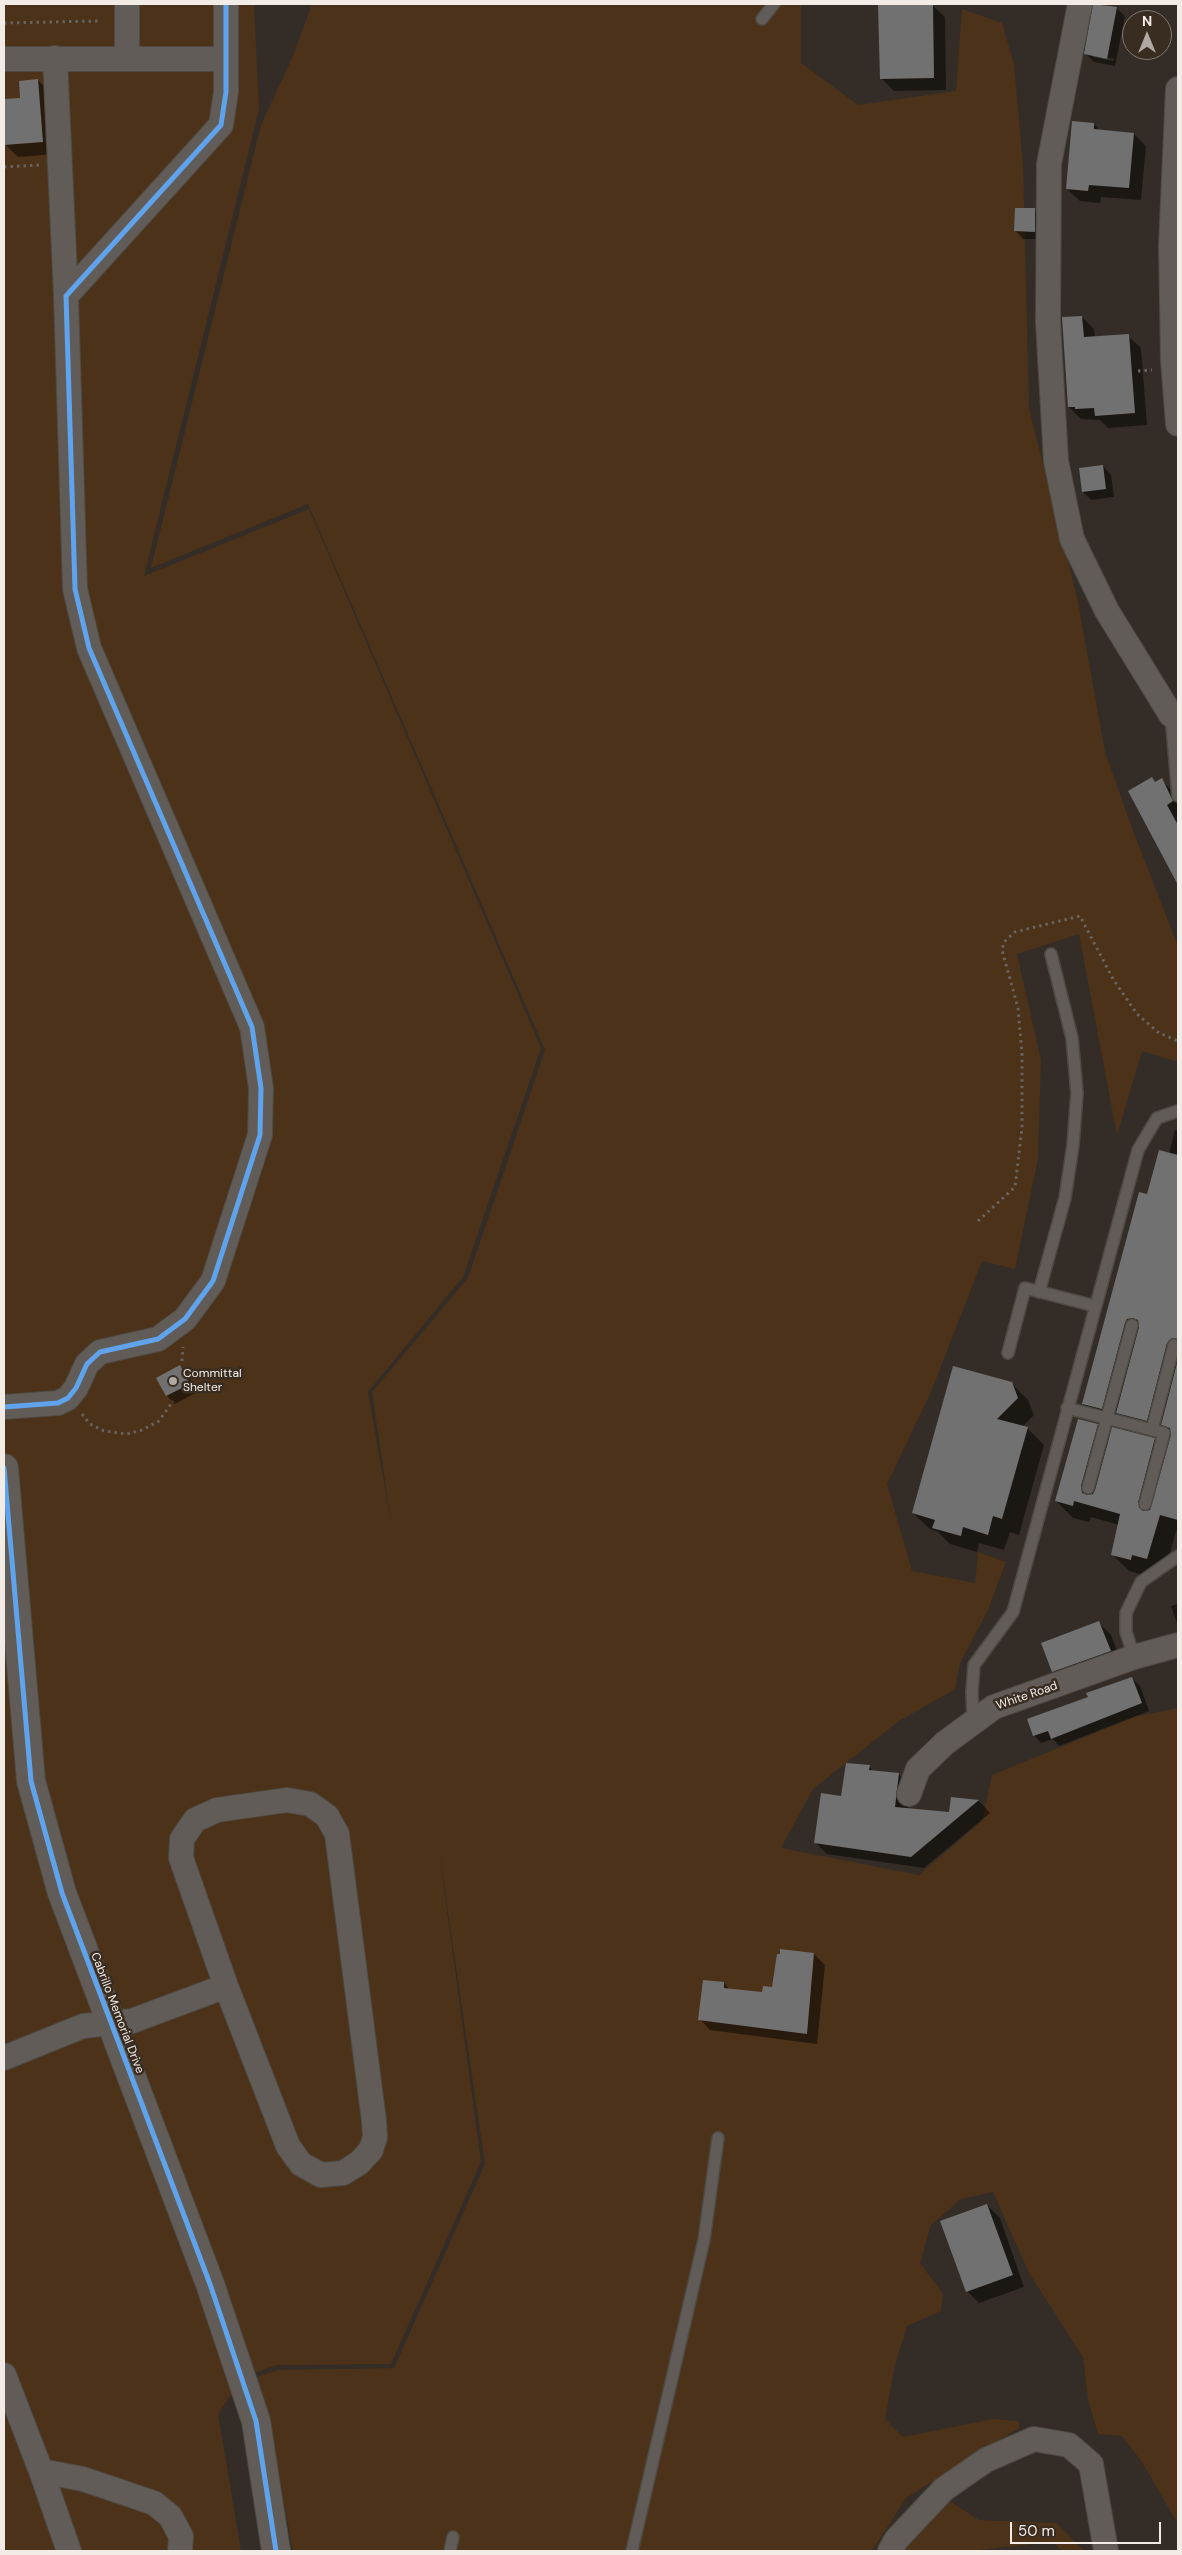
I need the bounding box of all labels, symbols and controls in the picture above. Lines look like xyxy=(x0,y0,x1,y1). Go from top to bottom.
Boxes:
north arrow xyxy=(1122,10,1172,60)
text: N xyxy=(1142,12,1152,30)
place label: Committal Shelter xyxy=(183,1367,242,1395)
marker: Committal Shelter xyxy=(167,1375,179,1387)
street label: White Road xyxy=(994,1679,1060,1713)
street label: Cabrillo Memorial Drive xyxy=(87,1950,147,2076)
scale bar xyxy=(1012,2512,1163,2544)
text: 50 m xyxy=(1018,2521,1055,2541)

